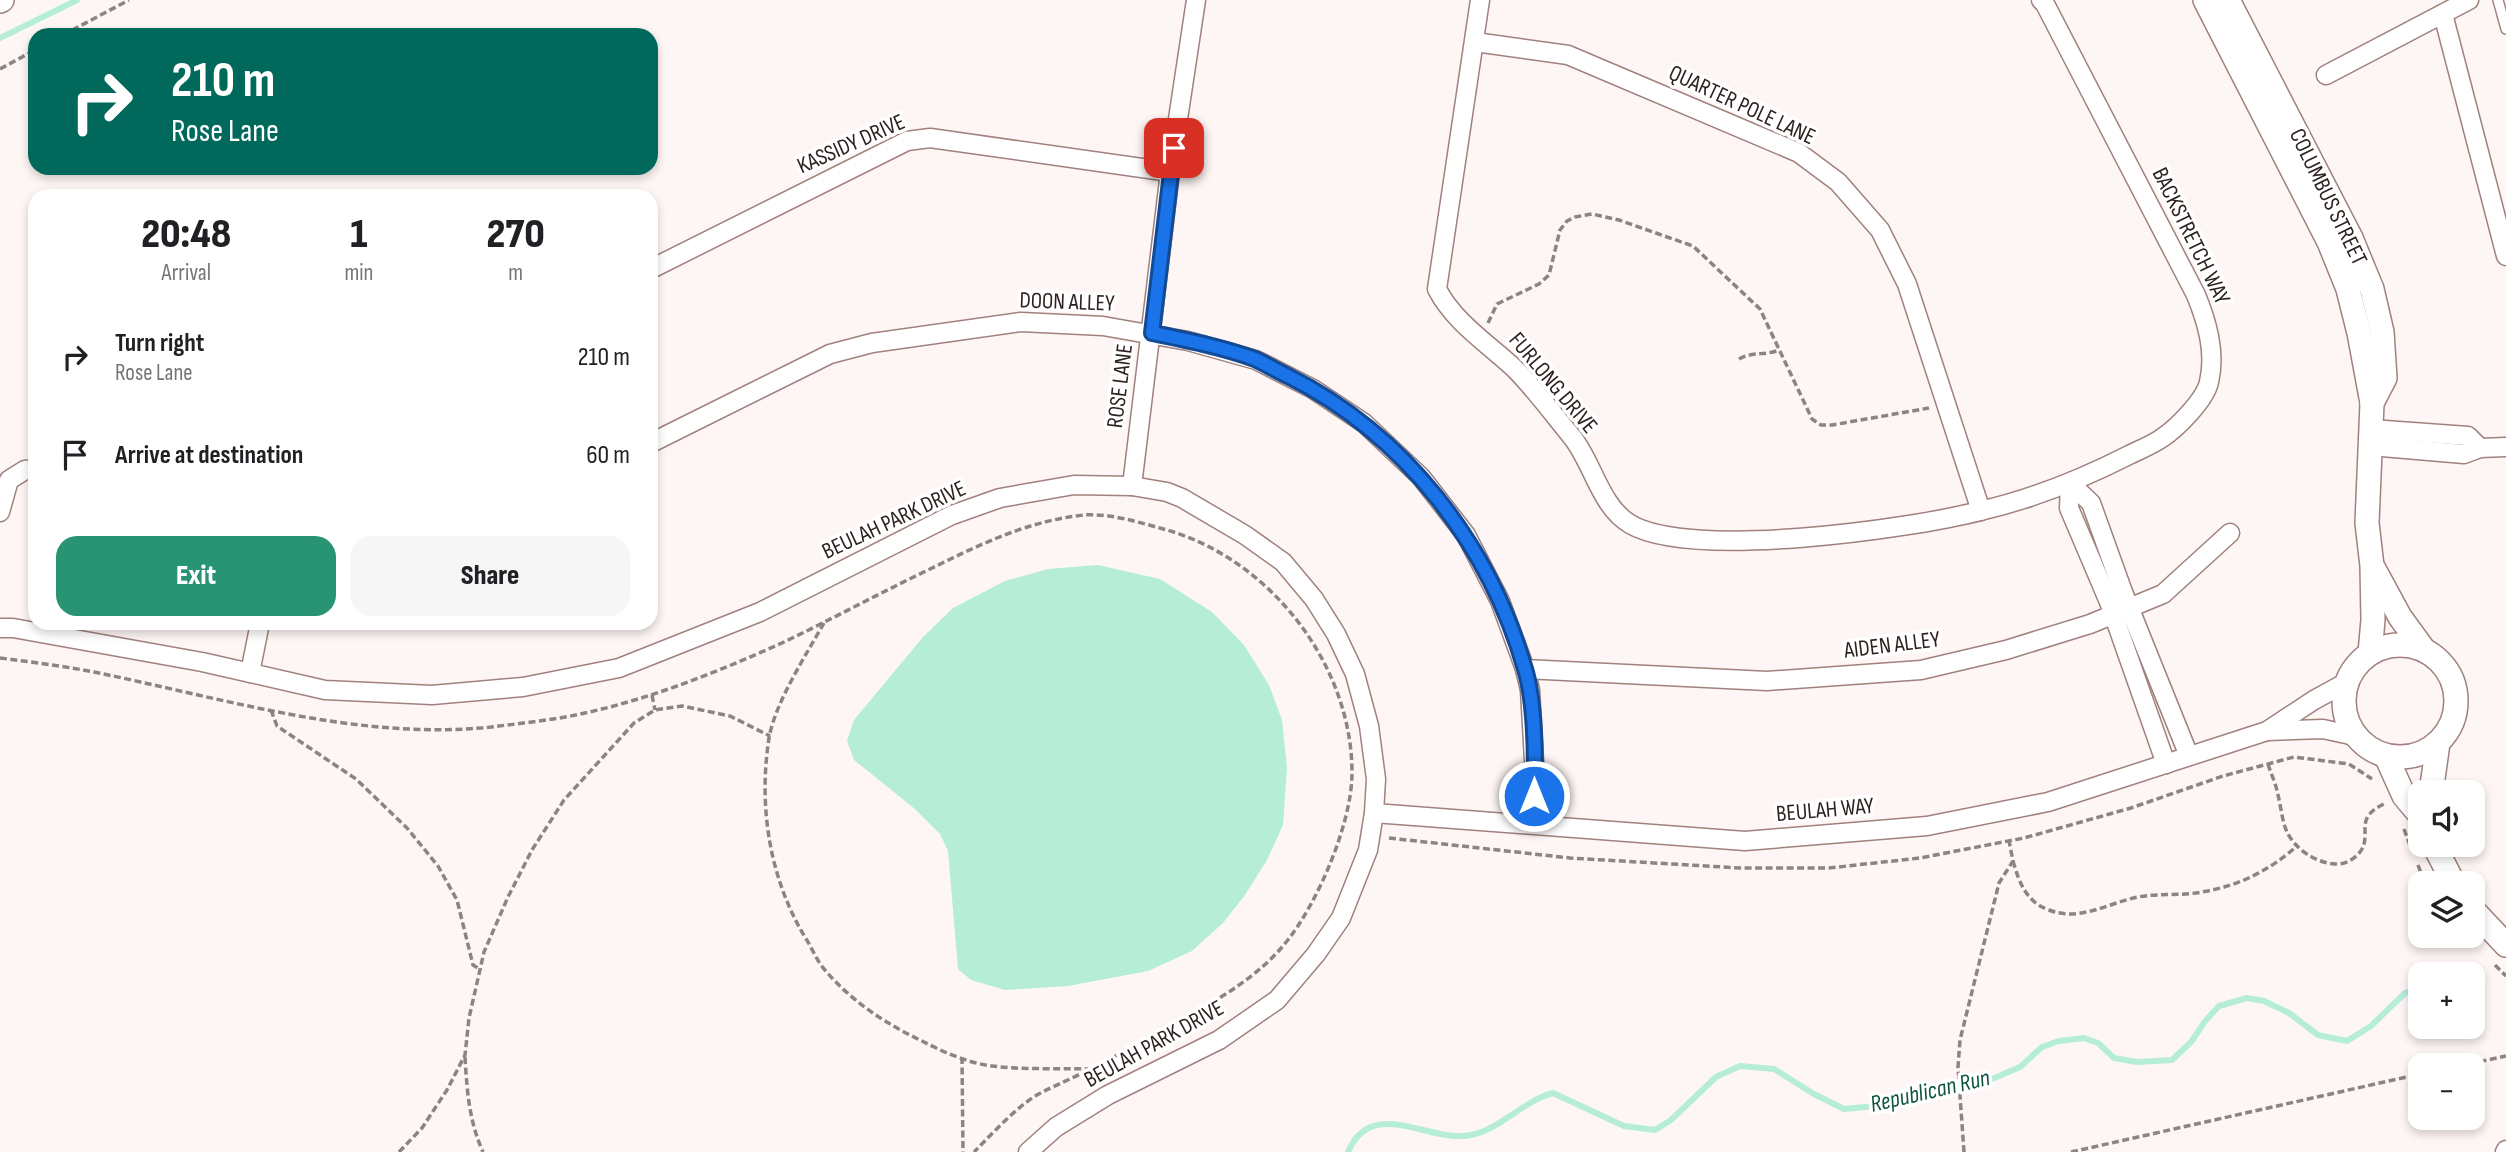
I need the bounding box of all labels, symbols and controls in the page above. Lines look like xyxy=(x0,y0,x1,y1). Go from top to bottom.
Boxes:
text: 210 m xyxy=(171,52,275,111)
icon: right xyxy=(56,56,147,147)
street label: QUARTER POLE LANE xyxy=(1664,59,1820,151)
street label: KASSIDY DRIVE xyxy=(793,108,909,180)
text: Rose Lane xyxy=(171,112,279,151)
pin xyxy=(1144,118,1204,178)
street label: COLUMBUS STREET xyxy=(2283,124,2373,270)
icon: arrive xyxy=(1155,129,1193,167)
street label: BACKSTRETCH WAY xyxy=(2146,163,2236,309)
text: 20:48 xyxy=(141,209,231,260)
text: 1 xyxy=(350,209,367,260)
text: 270 xyxy=(486,209,545,260)
text: Arrival xyxy=(161,259,211,287)
text: min xyxy=(344,259,373,287)
text: m xyxy=(508,259,523,287)
street label: DOON ALLEY xyxy=(1019,286,1116,318)
street label: FURLONG DRIVE xyxy=(1503,327,1603,439)
text: Turn right xyxy=(115,328,204,359)
icon: right xyxy=(56,338,94,376)
text: 210 m xyxy=(578,342,630,373)
street label: ROSE LANE xyxy=(1101,342,1139,430)
text: Rose Lane xyxy=(115,359,193,387)
icon: arrive xyxy=(56,436,94,474)
text: Arrive at destination xyxy=(115,440,303,471)
text: 60 m xyxy=(586,440,630,471)
street label: BEULAH PARK DRIVE xyxy=(818,475,970,565)
button: Exit xyxy=(56,536,336,616)
button: Share xyxy=(350,536,630,616)
street label: AIDEN ALLEY xyxy=(1841,625,1942,665)
position arrow xyxy=(1497,759,1571,833)
map controls xyxy=(2408,780,2485,1130)
button: sound xyxy=(2408,780,2485,857)
street label: BEULAH WAY xyxy=(1775,792,1875,828)
button: layers xyxy=(2408,871,2485,948)
button: + xyxy=(2408,962,2485,1039)
street label: BEULAH PARK DRIVE xyxy=(1079,994,1229,1094)
button: − xyxy=(2408,1053,2485,1130)
water label: Republican Run xyxy=(1867,1063,1993,1119)

